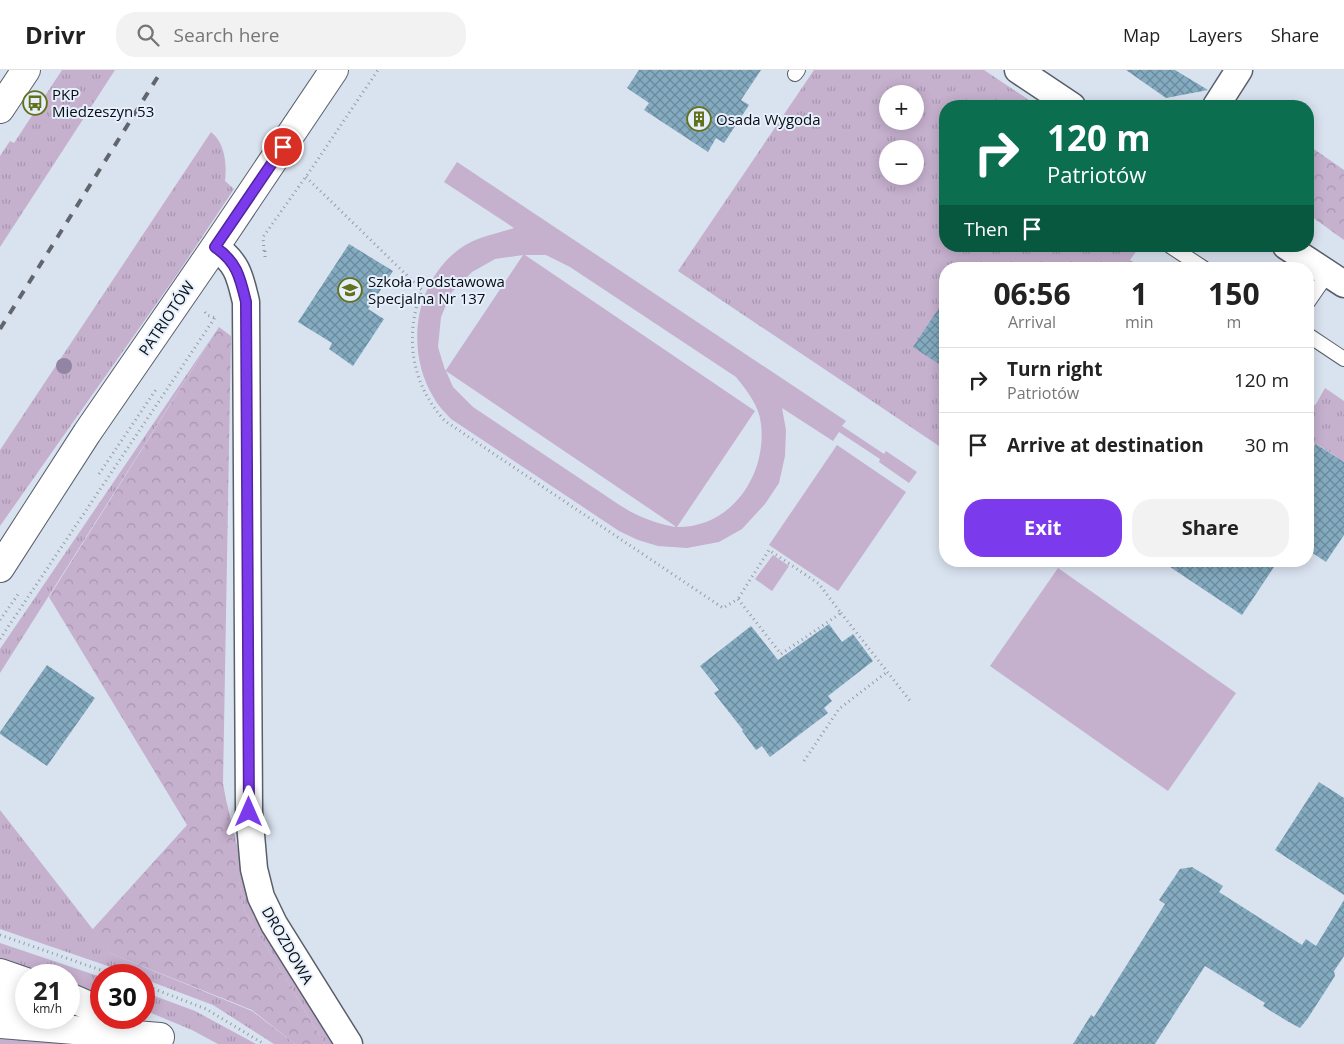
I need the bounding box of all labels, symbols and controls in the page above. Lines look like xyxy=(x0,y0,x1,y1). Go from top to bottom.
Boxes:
search box xyxy=(116,12,466,57)
text: Drivr xyxy=(25,18,86,51)
icon: search xyxy=(134,21,162,49)
text: Search here xyxy=(174,22,279,48)
text: Map xyxy=(1123,23,1160,47)
text: Layers xyxy=(1188,23,1243,47)
text: Share xyxy=(1271,23,1319,47)
place label: PKP Miedzeszyn 53 xyxy=(52,84,154,121)
map controls xyxy=(879,85,924,185)
button: + xyxy=(879,85,924,130)
bus stop icon: PKP Miedzeszyn 53 xyxy=(22,90,48,116)
building icon: Osada Wygoda xyxy=(686,106,712,132)
place label: Osada Wygoda xyxy=(716,109,821,129)
text: 120 m xyxy=(1047,114,1151,161)
icon: right xyxy=(964,120,1029,185)
pin xyxy=(262,126,304,168)
icon: arrive xyxy=(269,133,297,161)
button: − xyxy=(879,140,924,185)
text: Patriotów xyxy=(1047,159,1146,189)
icon: arrive xyxy=(1018,215,1046,243)
text: Then xyxy=(964,216,1008,242)
place label: Szkoła Podstawowa Specjalna Nr 137 xyxy=(368,271,505,308)
text: 06:56 xyxy=(993,273,1071,314)
text: 1 xyxy=(1131,273,1148,314)
text: 150 xyxy=(1208,273,1260,314)
street label: PATRIOTÓW xyxy=(134,277,198,359)
school or university icon: Szkoła Podstawowa Specjalna Nr 137 xyxy=(337,277,363,303)
text: Arrival xyxy=(1008,311,1056,333)
text: min xyxy=(1125,311,1154,333)
text: m xyxy=(1226,311,1241,333)
text: Turn right xyxy=(1007,356,1102,382)
icon: right xyxy=(964,366,992,394)
text: 120 m xyxy=(1234,367,1289,393)
text: Patriotów xyxy=(1007,382,1079,404)
icon: arrive xyxy=(964,431,992,459)
text: Arrive at destination xyxy=(1007,432,1204,458)
text: 30 m xyxy=(1245,432,1289,458)
button: Exit xyxy=(964,499,1122,557)
button: Share xyxy=(1132,499,1289,557)
position arrow xyxy=(222,785,274,837)
street label: DROZDOWA xyxy=(258,903,318,988)
speed limit sign: 30 xyxy=(90,964,155,1029)
text: 21 xyxy=(33,973,62,1007)
text: km/h xyxy=(33,1000,62,1017)

